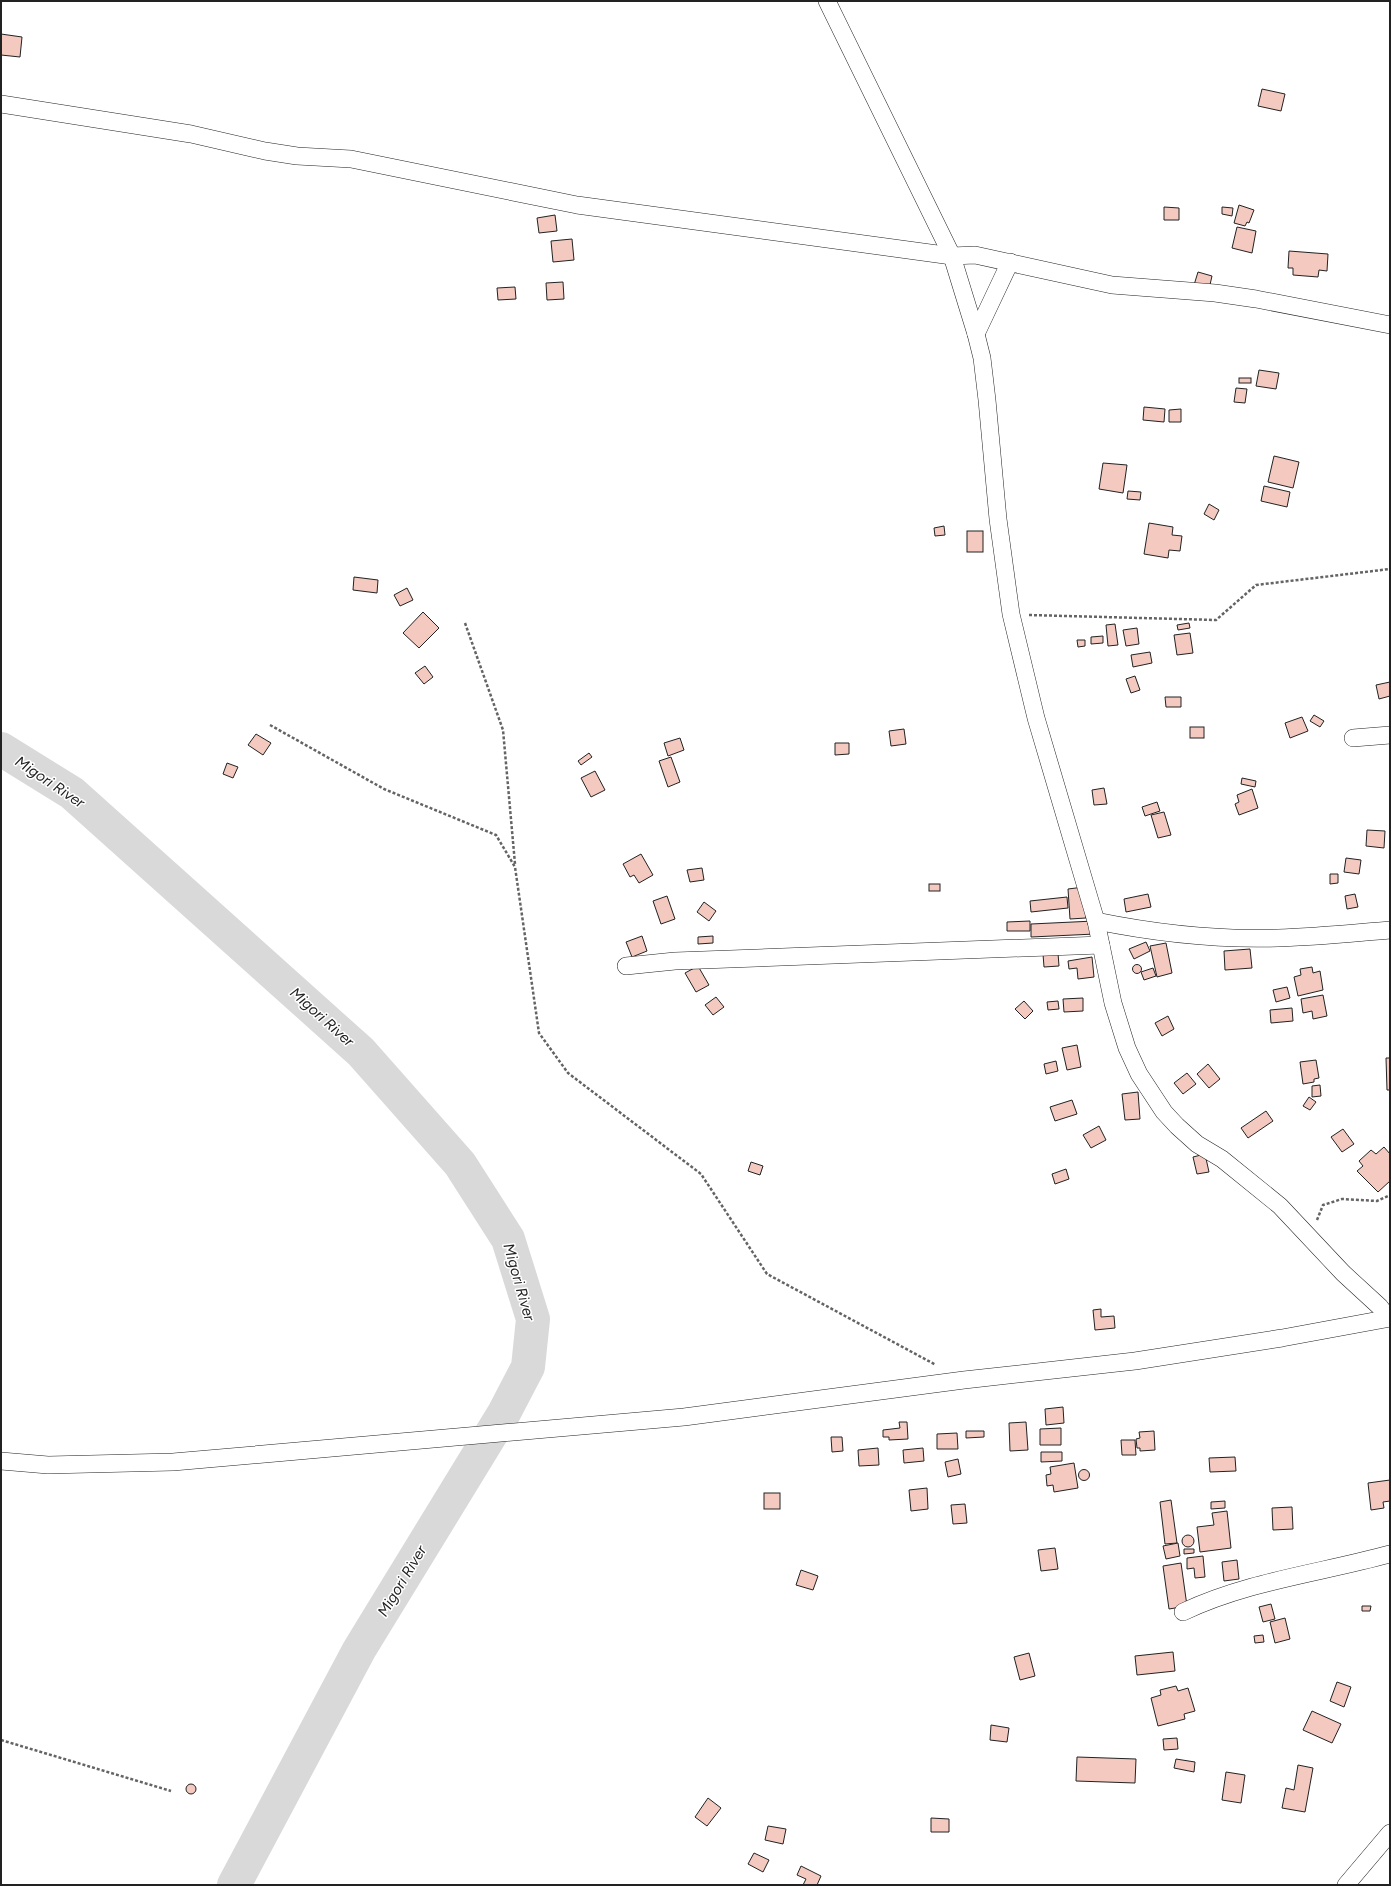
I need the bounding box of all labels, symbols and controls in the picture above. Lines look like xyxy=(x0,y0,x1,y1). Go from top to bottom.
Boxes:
water label: Migori River xyxy=(12,752,89,812)
water label: Migori River xyxy=(286,984,358,1051)
water label: Migori River xyxy=(499,1241,539,1324)
water label: Migori River xyxy=(374,1541,431,1620)

